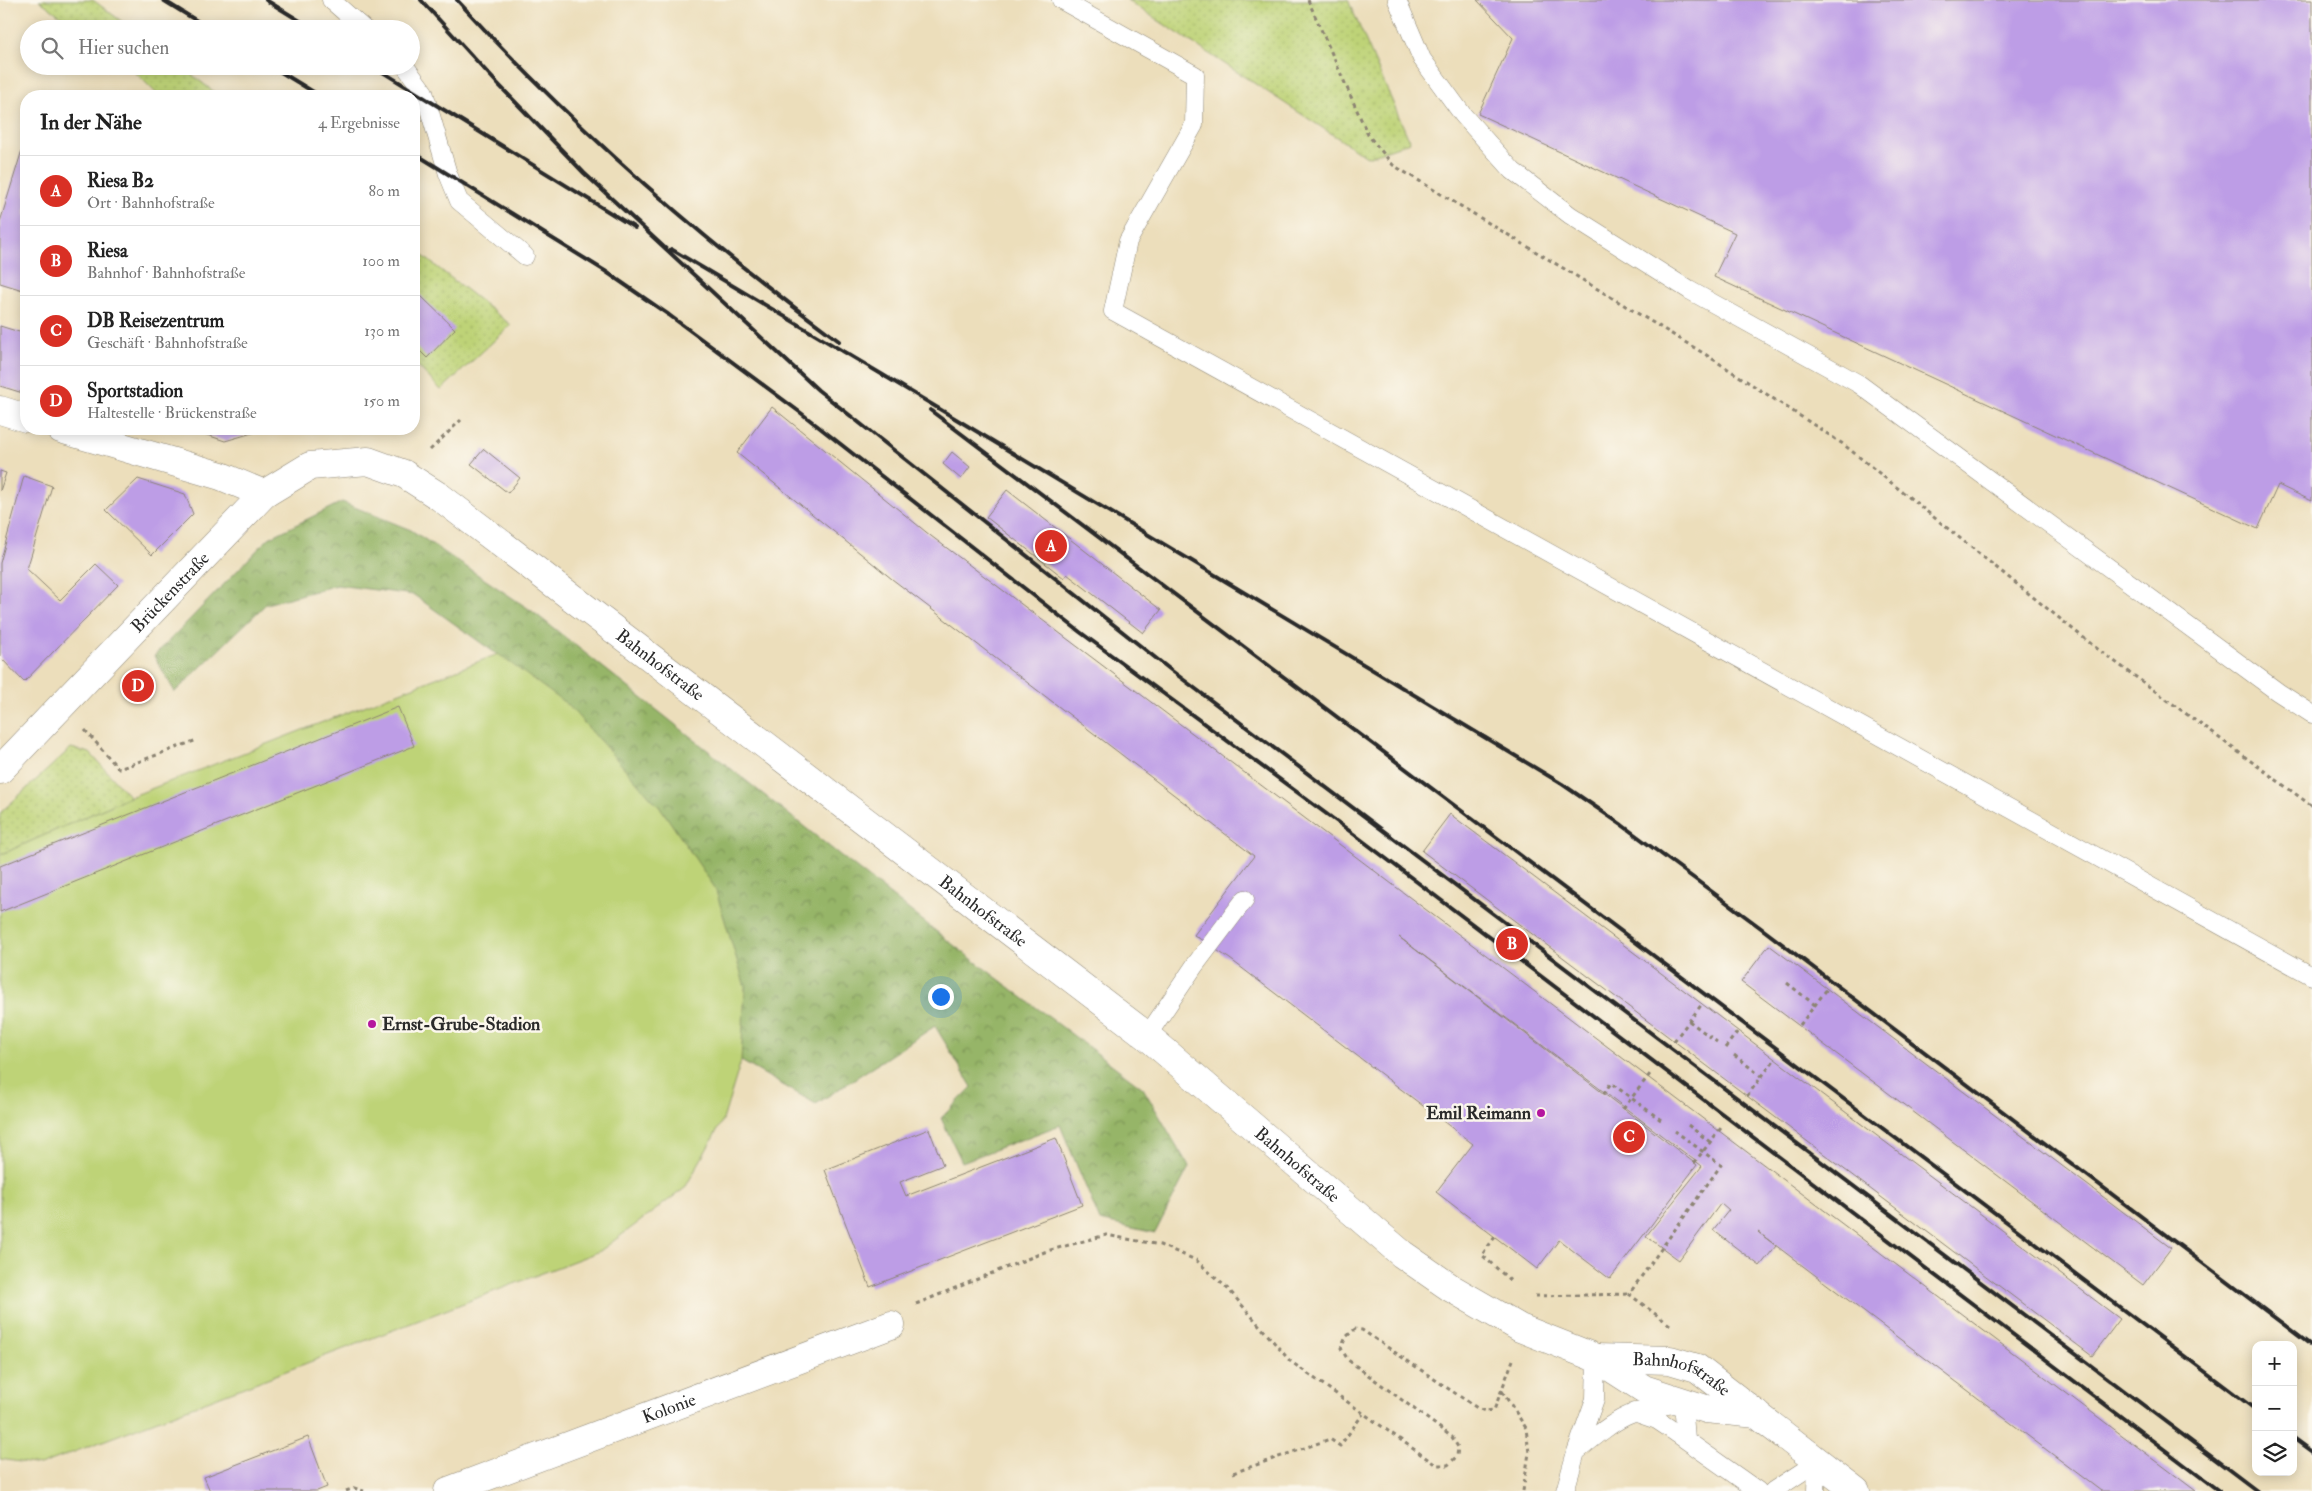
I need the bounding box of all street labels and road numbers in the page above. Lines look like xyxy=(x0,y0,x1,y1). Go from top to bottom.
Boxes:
street label: Brückenstraße xyxy=(126,547,215,638)
street label: Bahnhofstraße xyxy=(611,624,709,707)
street label: Bahnhofstraße xyxy=(934,870,1032,953)
street label: Bahnhofstraße xyxy=(1250,1122,1345,1208)
street label: Bahnhofstraße xyxy=(1632,1348,1735,1402)
street label: Kolonie xyxy=(639,1388,700,1429)

